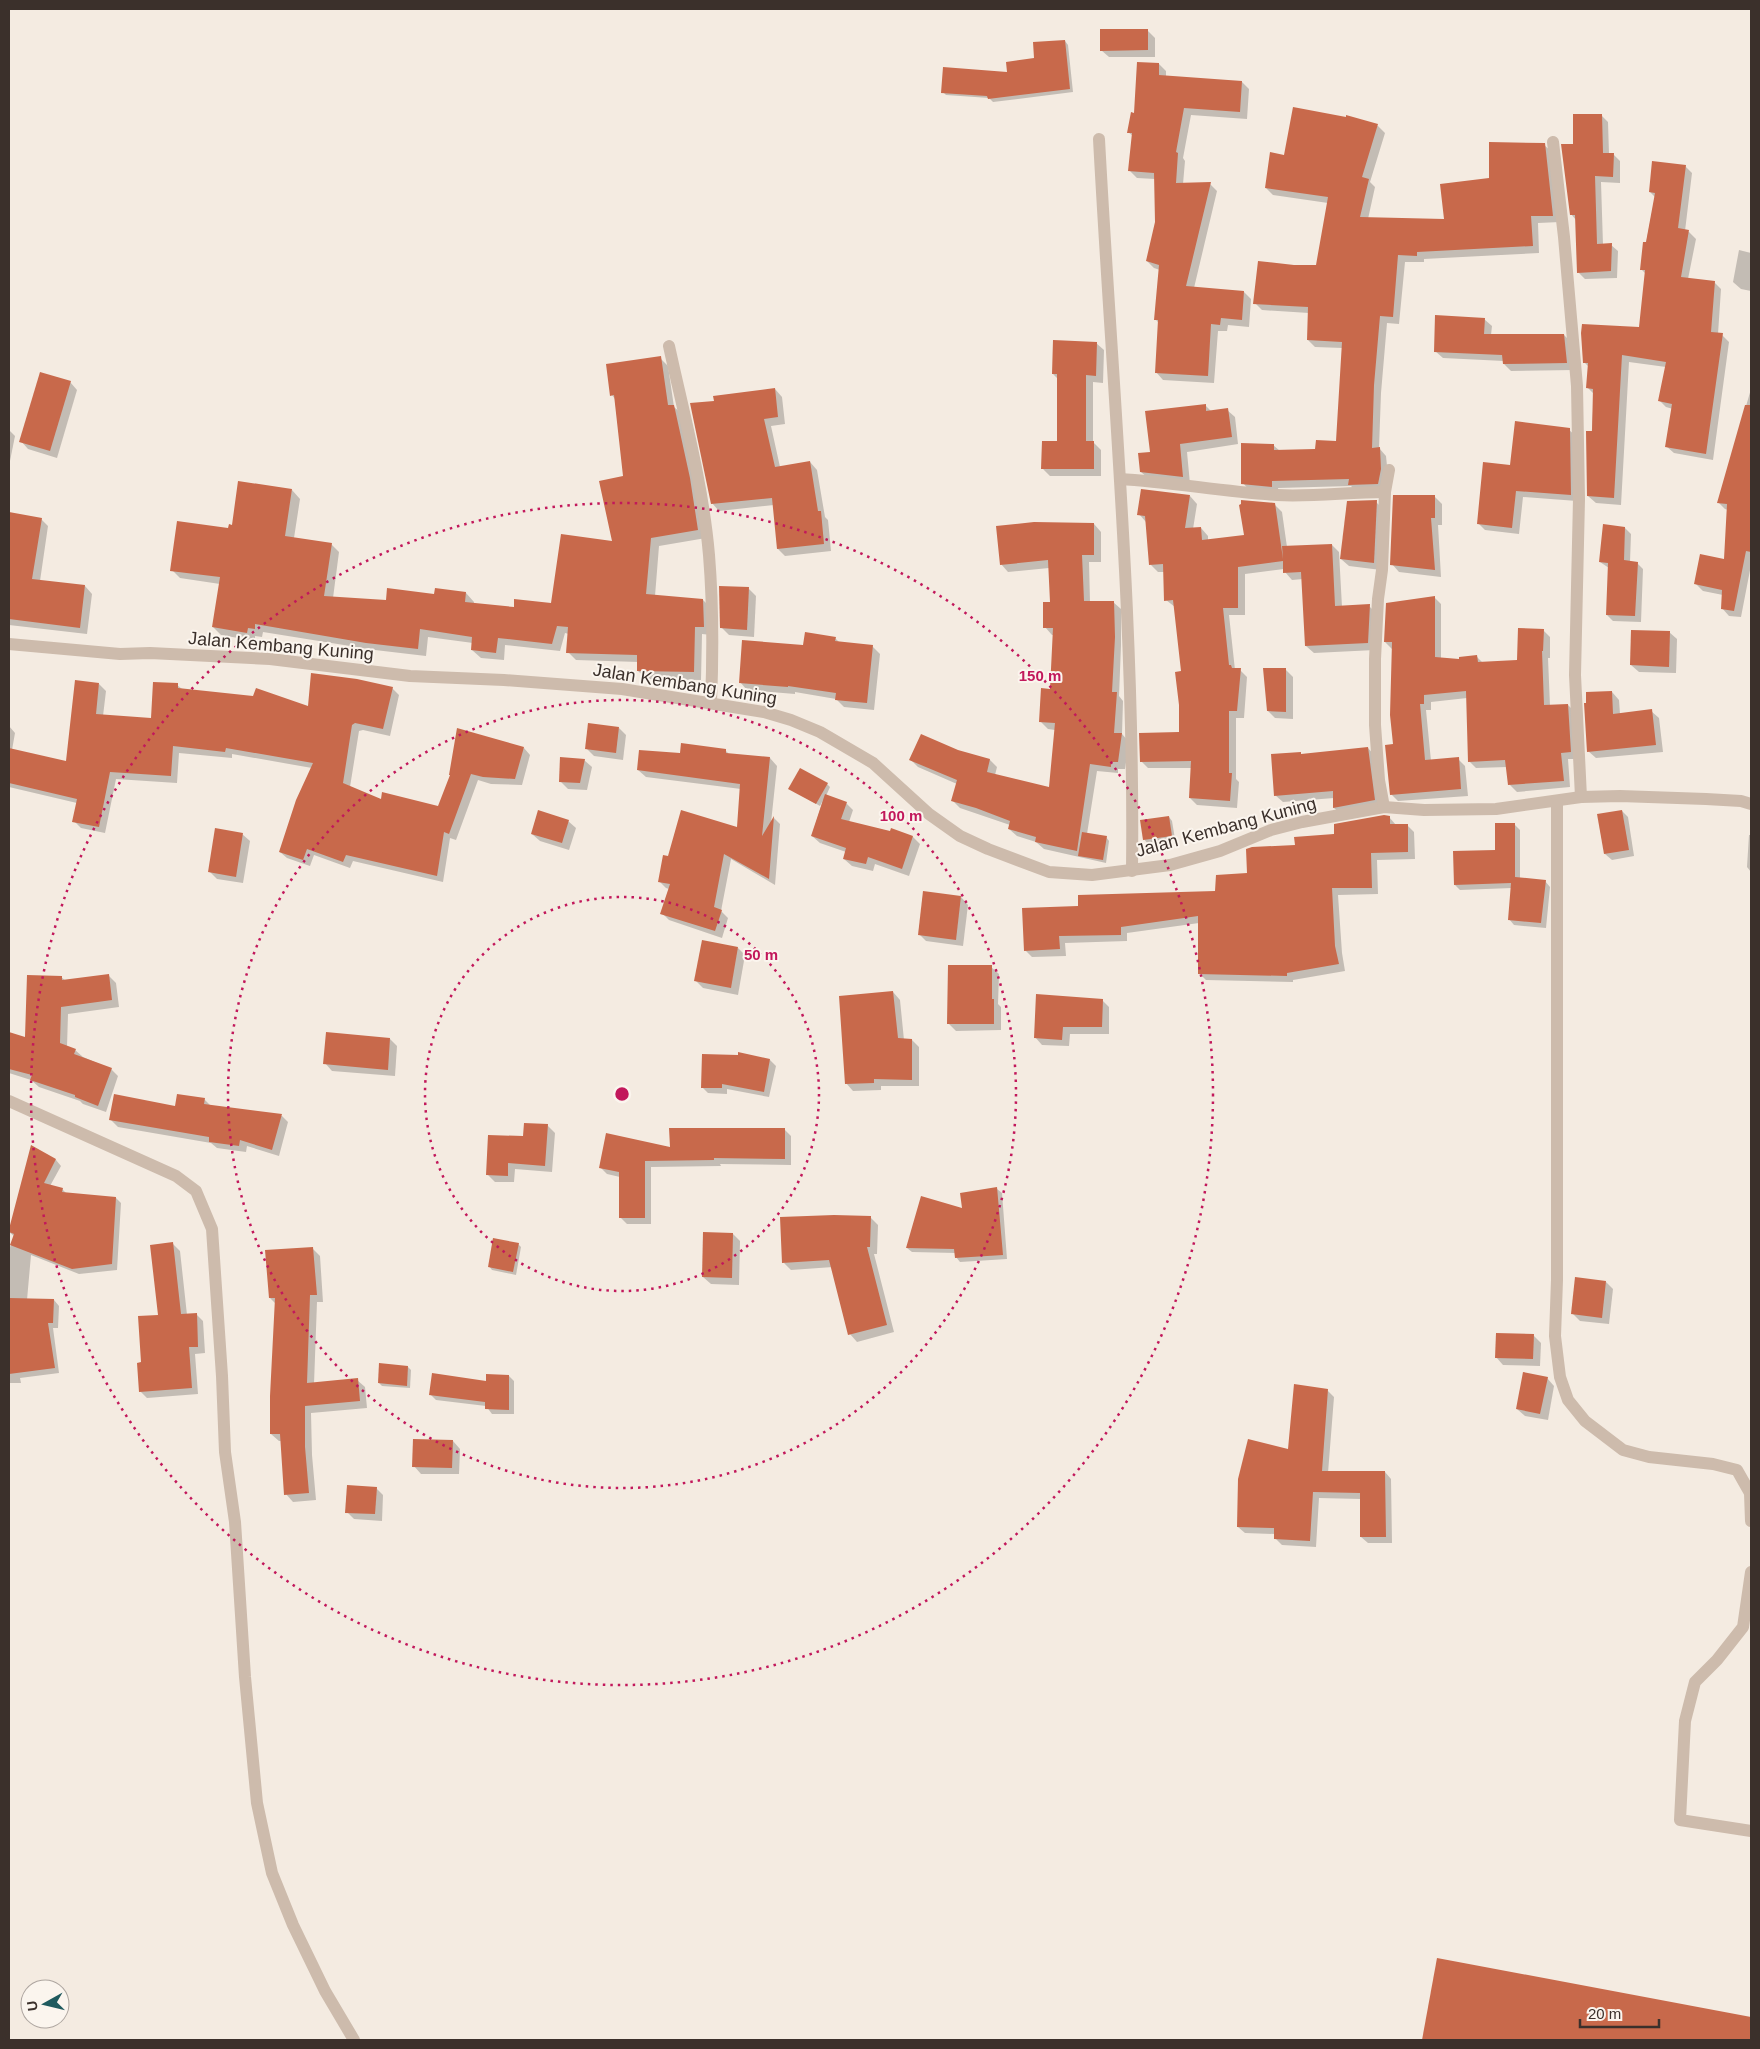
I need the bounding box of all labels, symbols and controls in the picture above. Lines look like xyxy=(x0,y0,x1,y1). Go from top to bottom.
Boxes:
street label: Jalan Kembang Kuning xyxy=(187,628,375,664)
street label: Jalan Kembang Kuning xyxy=(592,660,778,708)
text: 150 m xyxy=(1019,667,1061,684)
street label: Jalan Kembang Kuning xyxy=(1134,793,1318,861)
text: 100 m xyxy=(880,807,922,824)
text: 50 m xyxy=(744,946,778,963)
centre of rings xyxy=(613,1085,631,1103)
north arrow xyxy=(20,1979,70,2029)
scale bar xyxy=(1580,1996,1659,2028)
text: U xyxy=(23,2000,41,2012)
text: 20 m xyxy=(1588,2005,1621,2022)

